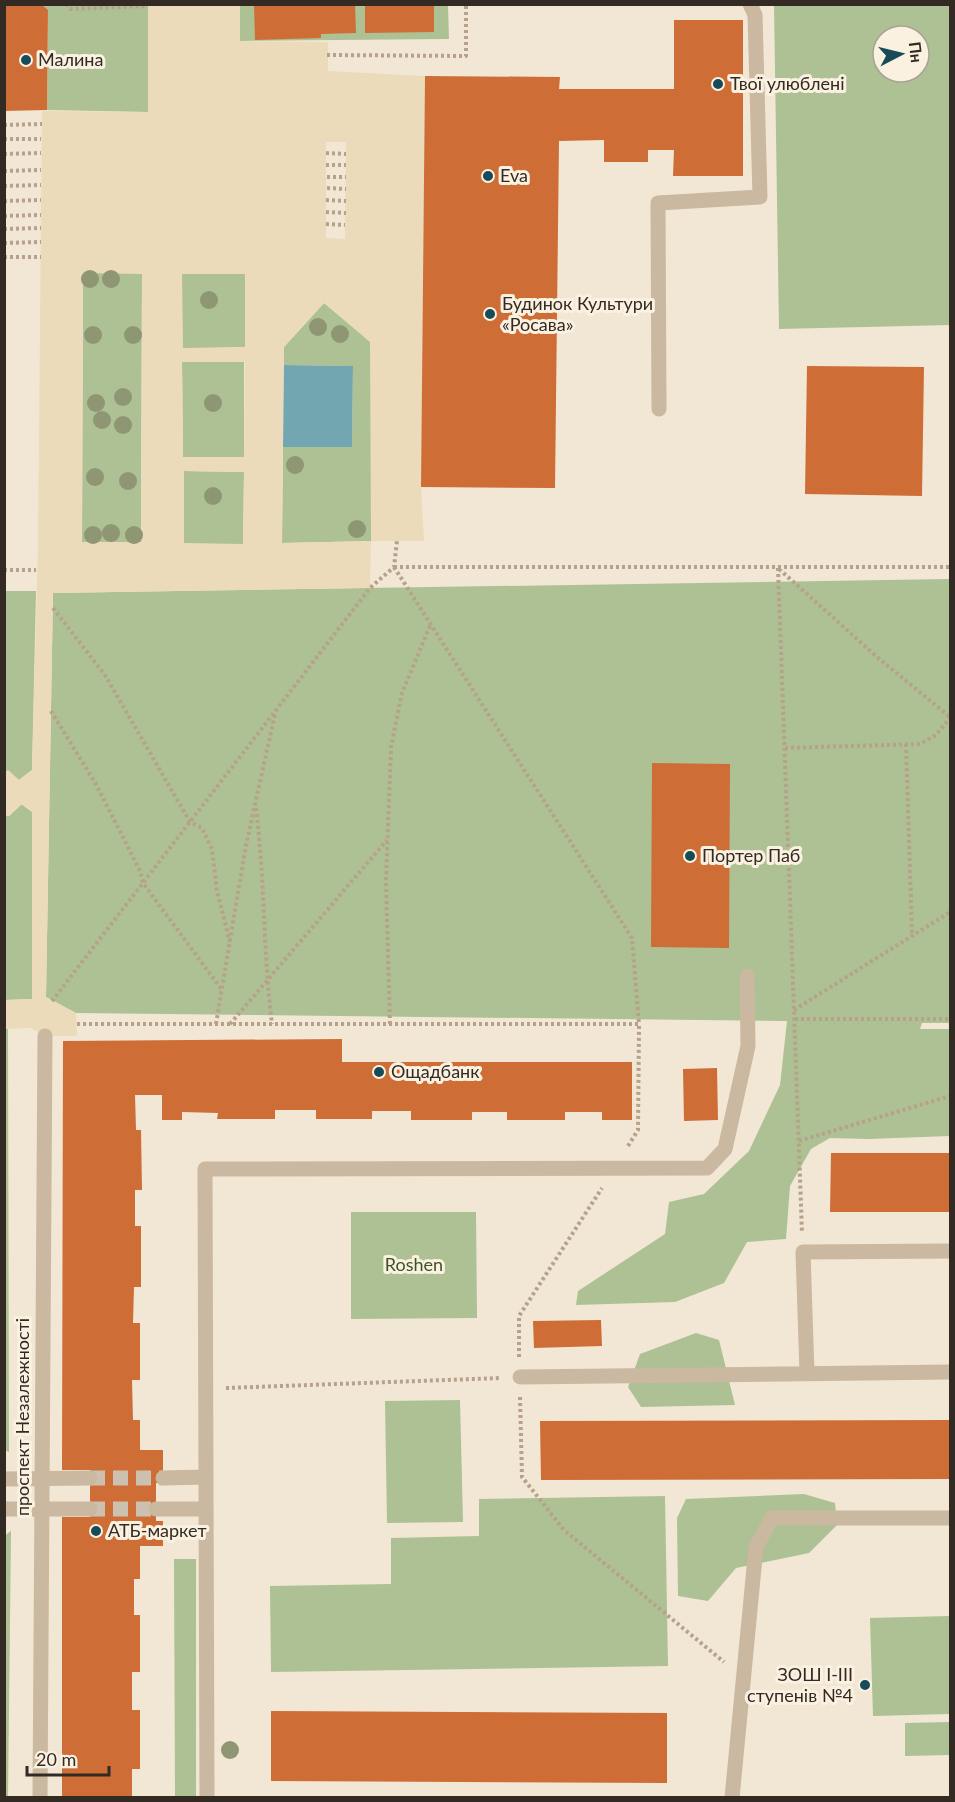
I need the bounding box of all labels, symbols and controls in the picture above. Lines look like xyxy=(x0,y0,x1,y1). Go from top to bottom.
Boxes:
north arrow xyxy=(871,24,931,84)
text: Пн xyxy=(906,41,927,64)
place label: Малина xyxy=(38,48,103,70)
marker: Малина xyxy=(19,53,33,67)
place label: Твої улюблені xyxy=(730,72,845,94)
marker: Твої улюблені xyxy=(711,77,725,91)
place label: Eva xyxy=(500,164,528,186)
marker: Eva xyxy=(481,169,495,183)
place label: Будинок Культури «Росава» xyxy=(502,292,653,335)
marker: Будинок Культури «Росава» xyxy=(483,307,497,321)
place label: Портер Паб xyxy=(702,844,800,866)
marker: Портер Паб xyxy=(683,849,697,863)
place label: Ощадбанк xyxy=(391,1060,480,1082)
marker: Ощадбанк xyxy=(372,1065,386,1079)
park label: Roshen xyxy=(385,1253,443,1275)
street label: проспект Незалежності xyxy=(11,1318,33,1516)
place label: АТБ-маркет xyxy=(108,1519,207,1541)
marker: АТБ-маркет xyxy=(89,1524,103,1538)
place label: ЗОШ І-ІІІ ступенів №4 xyxy=(747,1663,853,1706)
marker: ЗОШ І-ІІІ ступенів №4 xyxy=(858,1678,872,1692)
scale bar xyxy=(27,1739,110,1777)
text: 20 m xyxy=(36,1748,76,1770)

